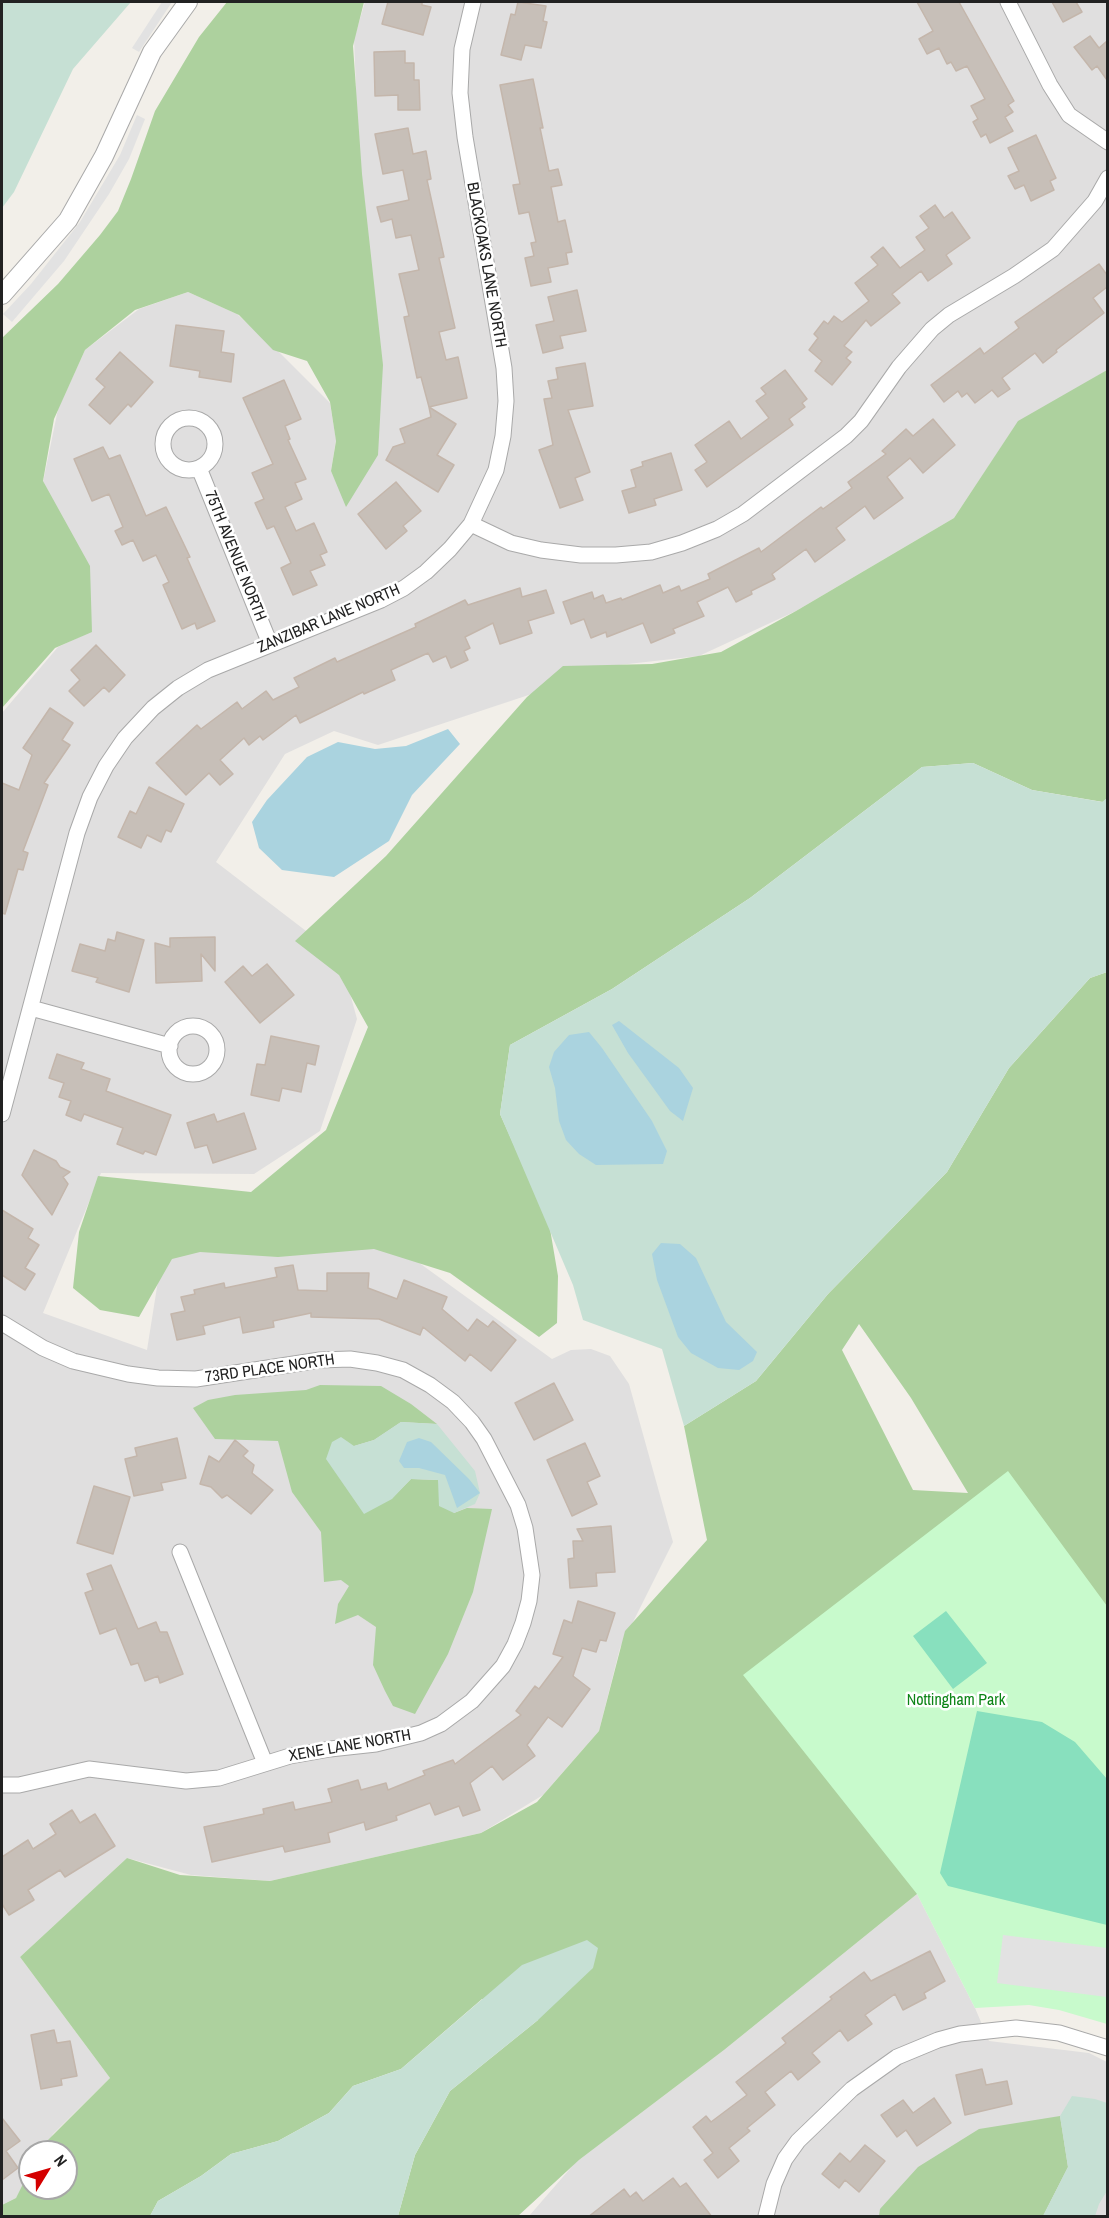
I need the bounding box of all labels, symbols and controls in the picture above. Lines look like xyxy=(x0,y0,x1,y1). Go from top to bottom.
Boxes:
street label: BLACKOAKS LANE NORTH xyxy=(462,181,510,349)
street label: 75TH AVENUE NORTH xyxy=(200,488,270,624)
street label: ZANZIBAR LANE NORTH xyxy=(255,580,403,658)
street label: 73RD PLACE NORTH xyxy=(204,1350,336,1388)
park label: Nottingham Park xyxy=(907,1691,1005,1711)
street label: XENE LANE NORTH xyxy=(287,1726,413,1766)
north arrow xyxy=(18,2140,78,2200)
text: N xyxy=(49,2150,72,2171)

